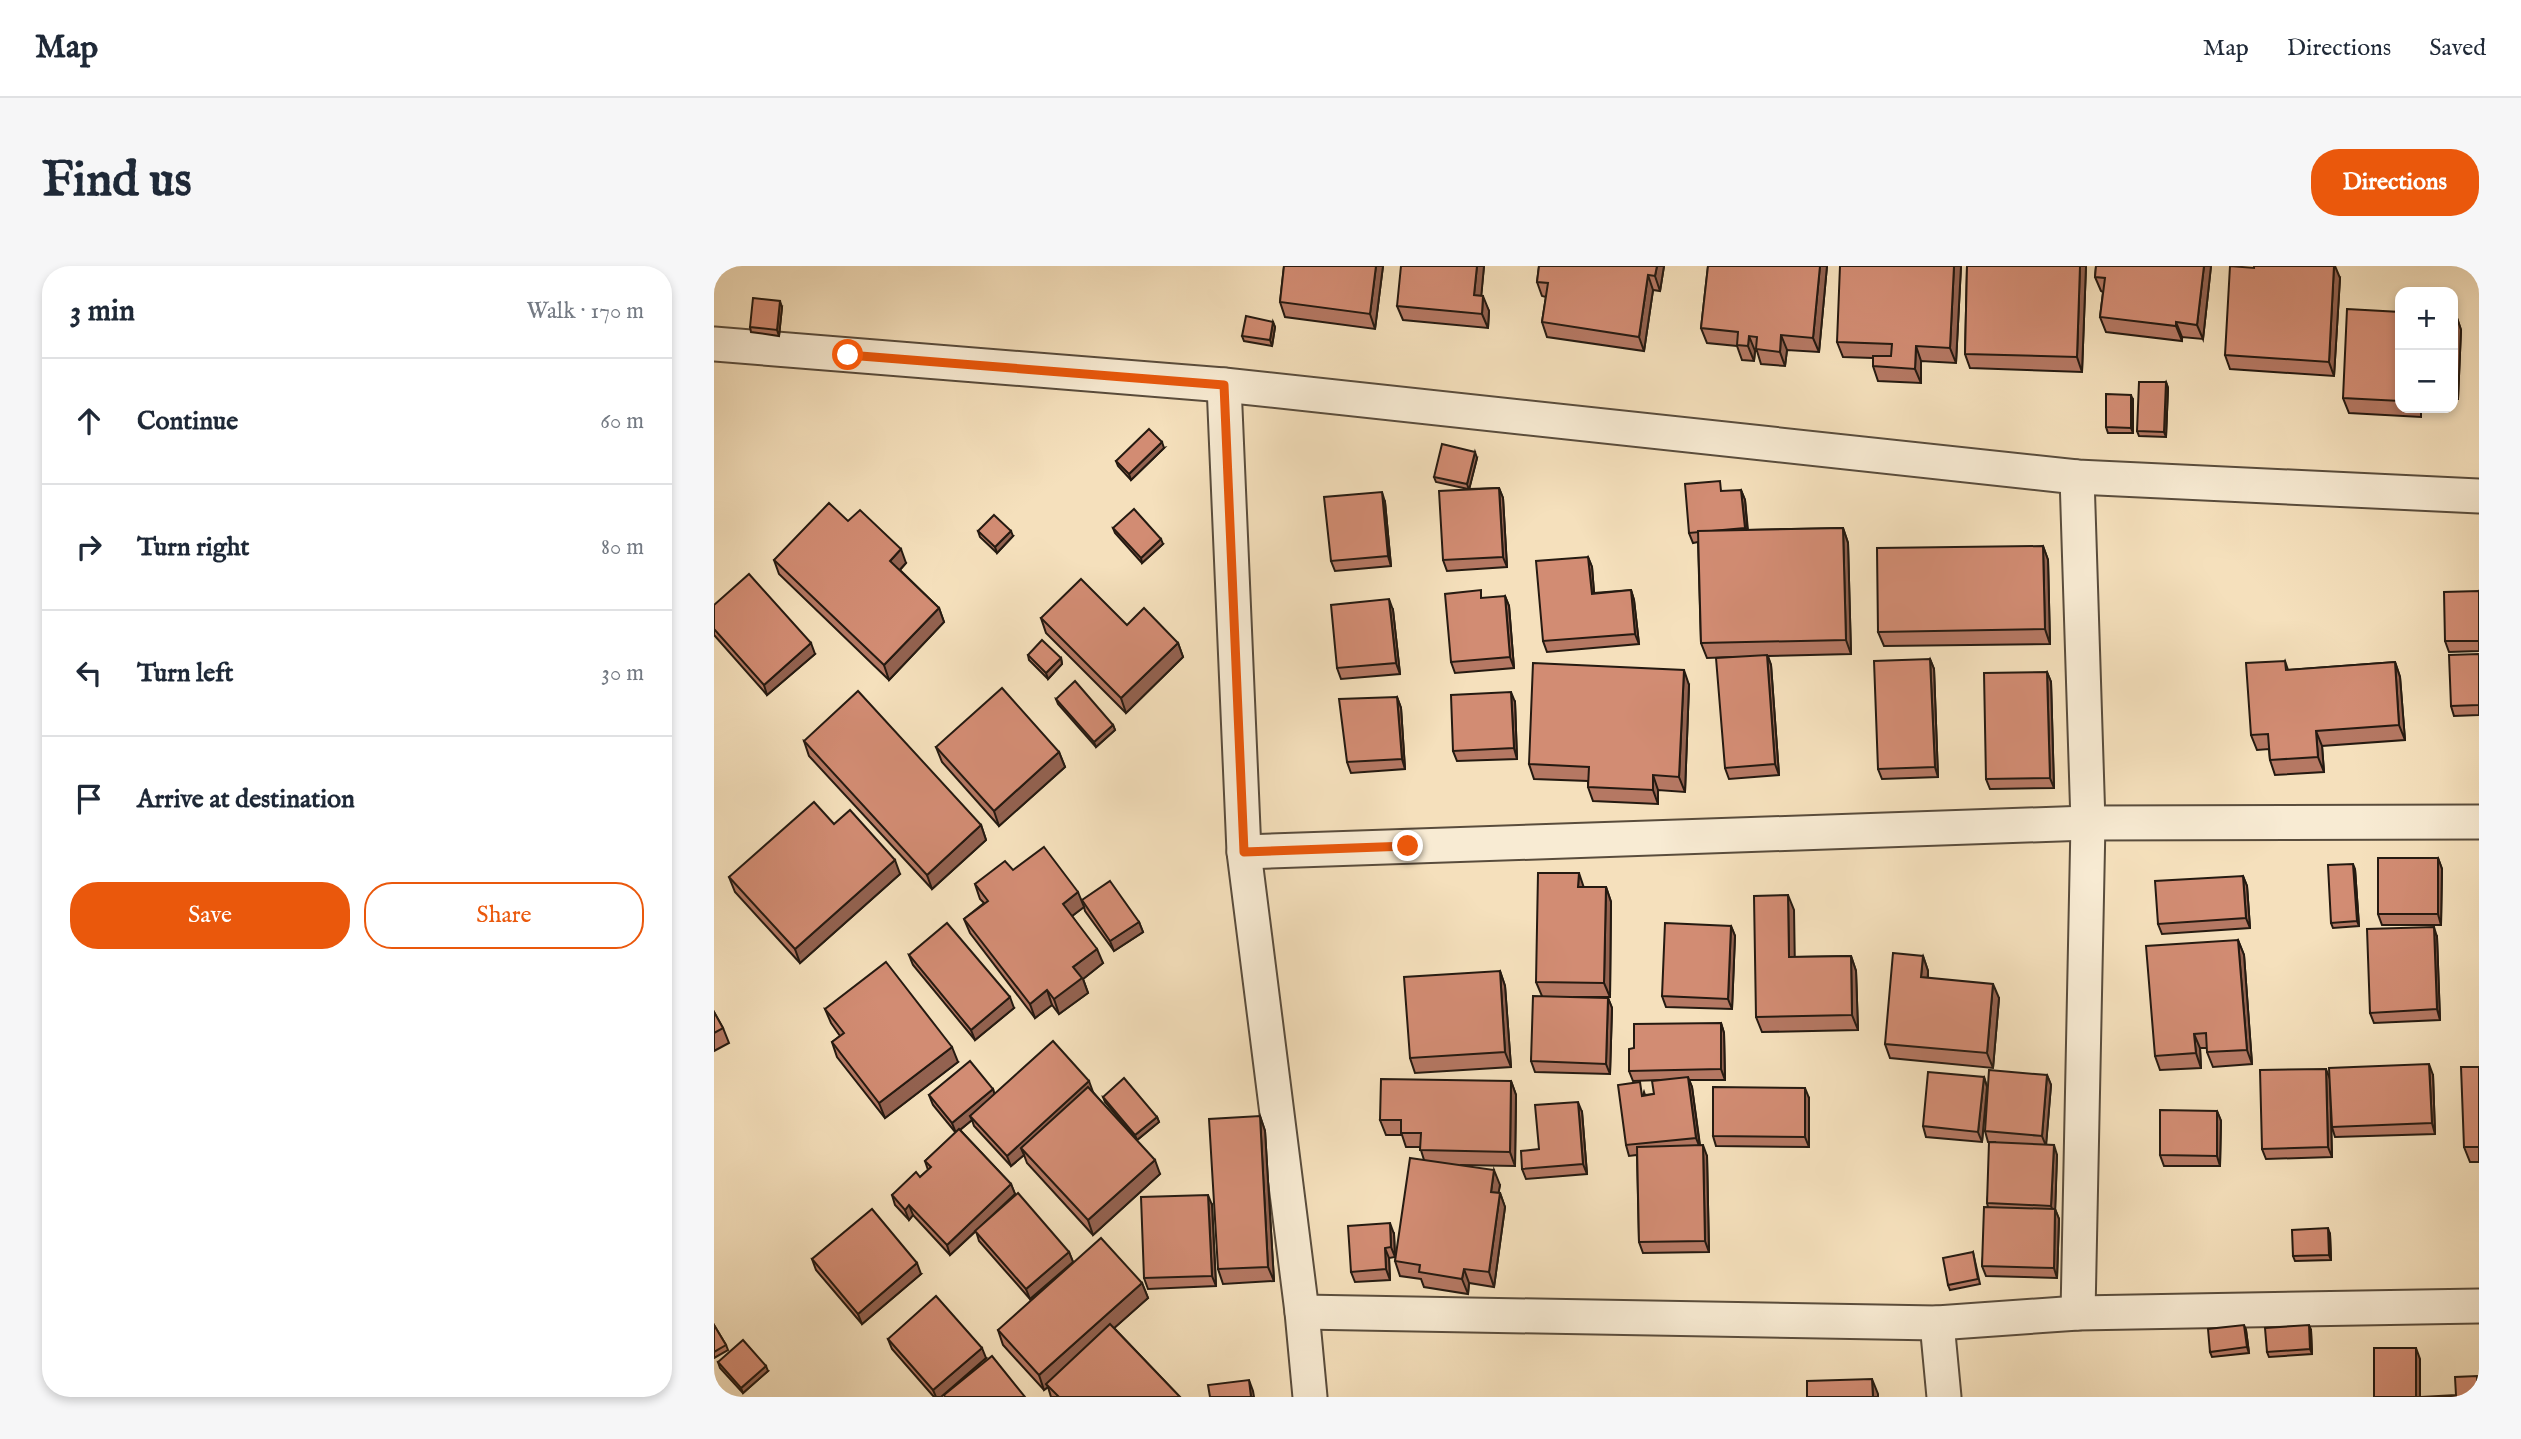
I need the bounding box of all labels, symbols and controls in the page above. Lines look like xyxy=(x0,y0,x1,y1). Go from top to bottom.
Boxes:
text: Map xyxy=(35,27,98,69)
text: Map xyxy=(2203,33,2249,64)
text: Directions xyxy=(2287,33,2391,64)
text: Saved xyxy=(2429,33,2486,64)
button: Directions xyxy=(2311,149,2479,216)
text: Find us xyxy=(42,151,192,213)
map controls xyxy=(2395,287,2458,413)
button: + xyxy=(2395,287,2458,350)
text: 3 min xyxy=(70,293,135,331)
text: Walk · 170 m xyxy=(526,297,644,326)
route start xyxy=(832,339,863,370)
button: − xyxy=(2395,350,2458,413)
icon: ahead xyxy=(70,402,108,440)
text: Continue xyxy=(137,405,238,438)
text: 60 m xyxy=(600,407,644,436)
icon: right xyxy=(70,528,108,566)
text: Turn right xyxy=(137,531,250,564)
text: 80 m xyxy=(601,533,644,562)
icon: left xyxy=(70,654,108,692)
text: Turn left xyxy=(137,657,234,690)
text: 30 m xyxy=(601,659,644,688)
icon: arrive xyxy=(70,780,108,818)
text: Arrive at destination xyxy=(137,783,355,816)
route end xyxy=(1392,830,1423,861)
button: Save xyxy=(70,882,350,949)
button: Share xyxy=(364,882,644,949)

